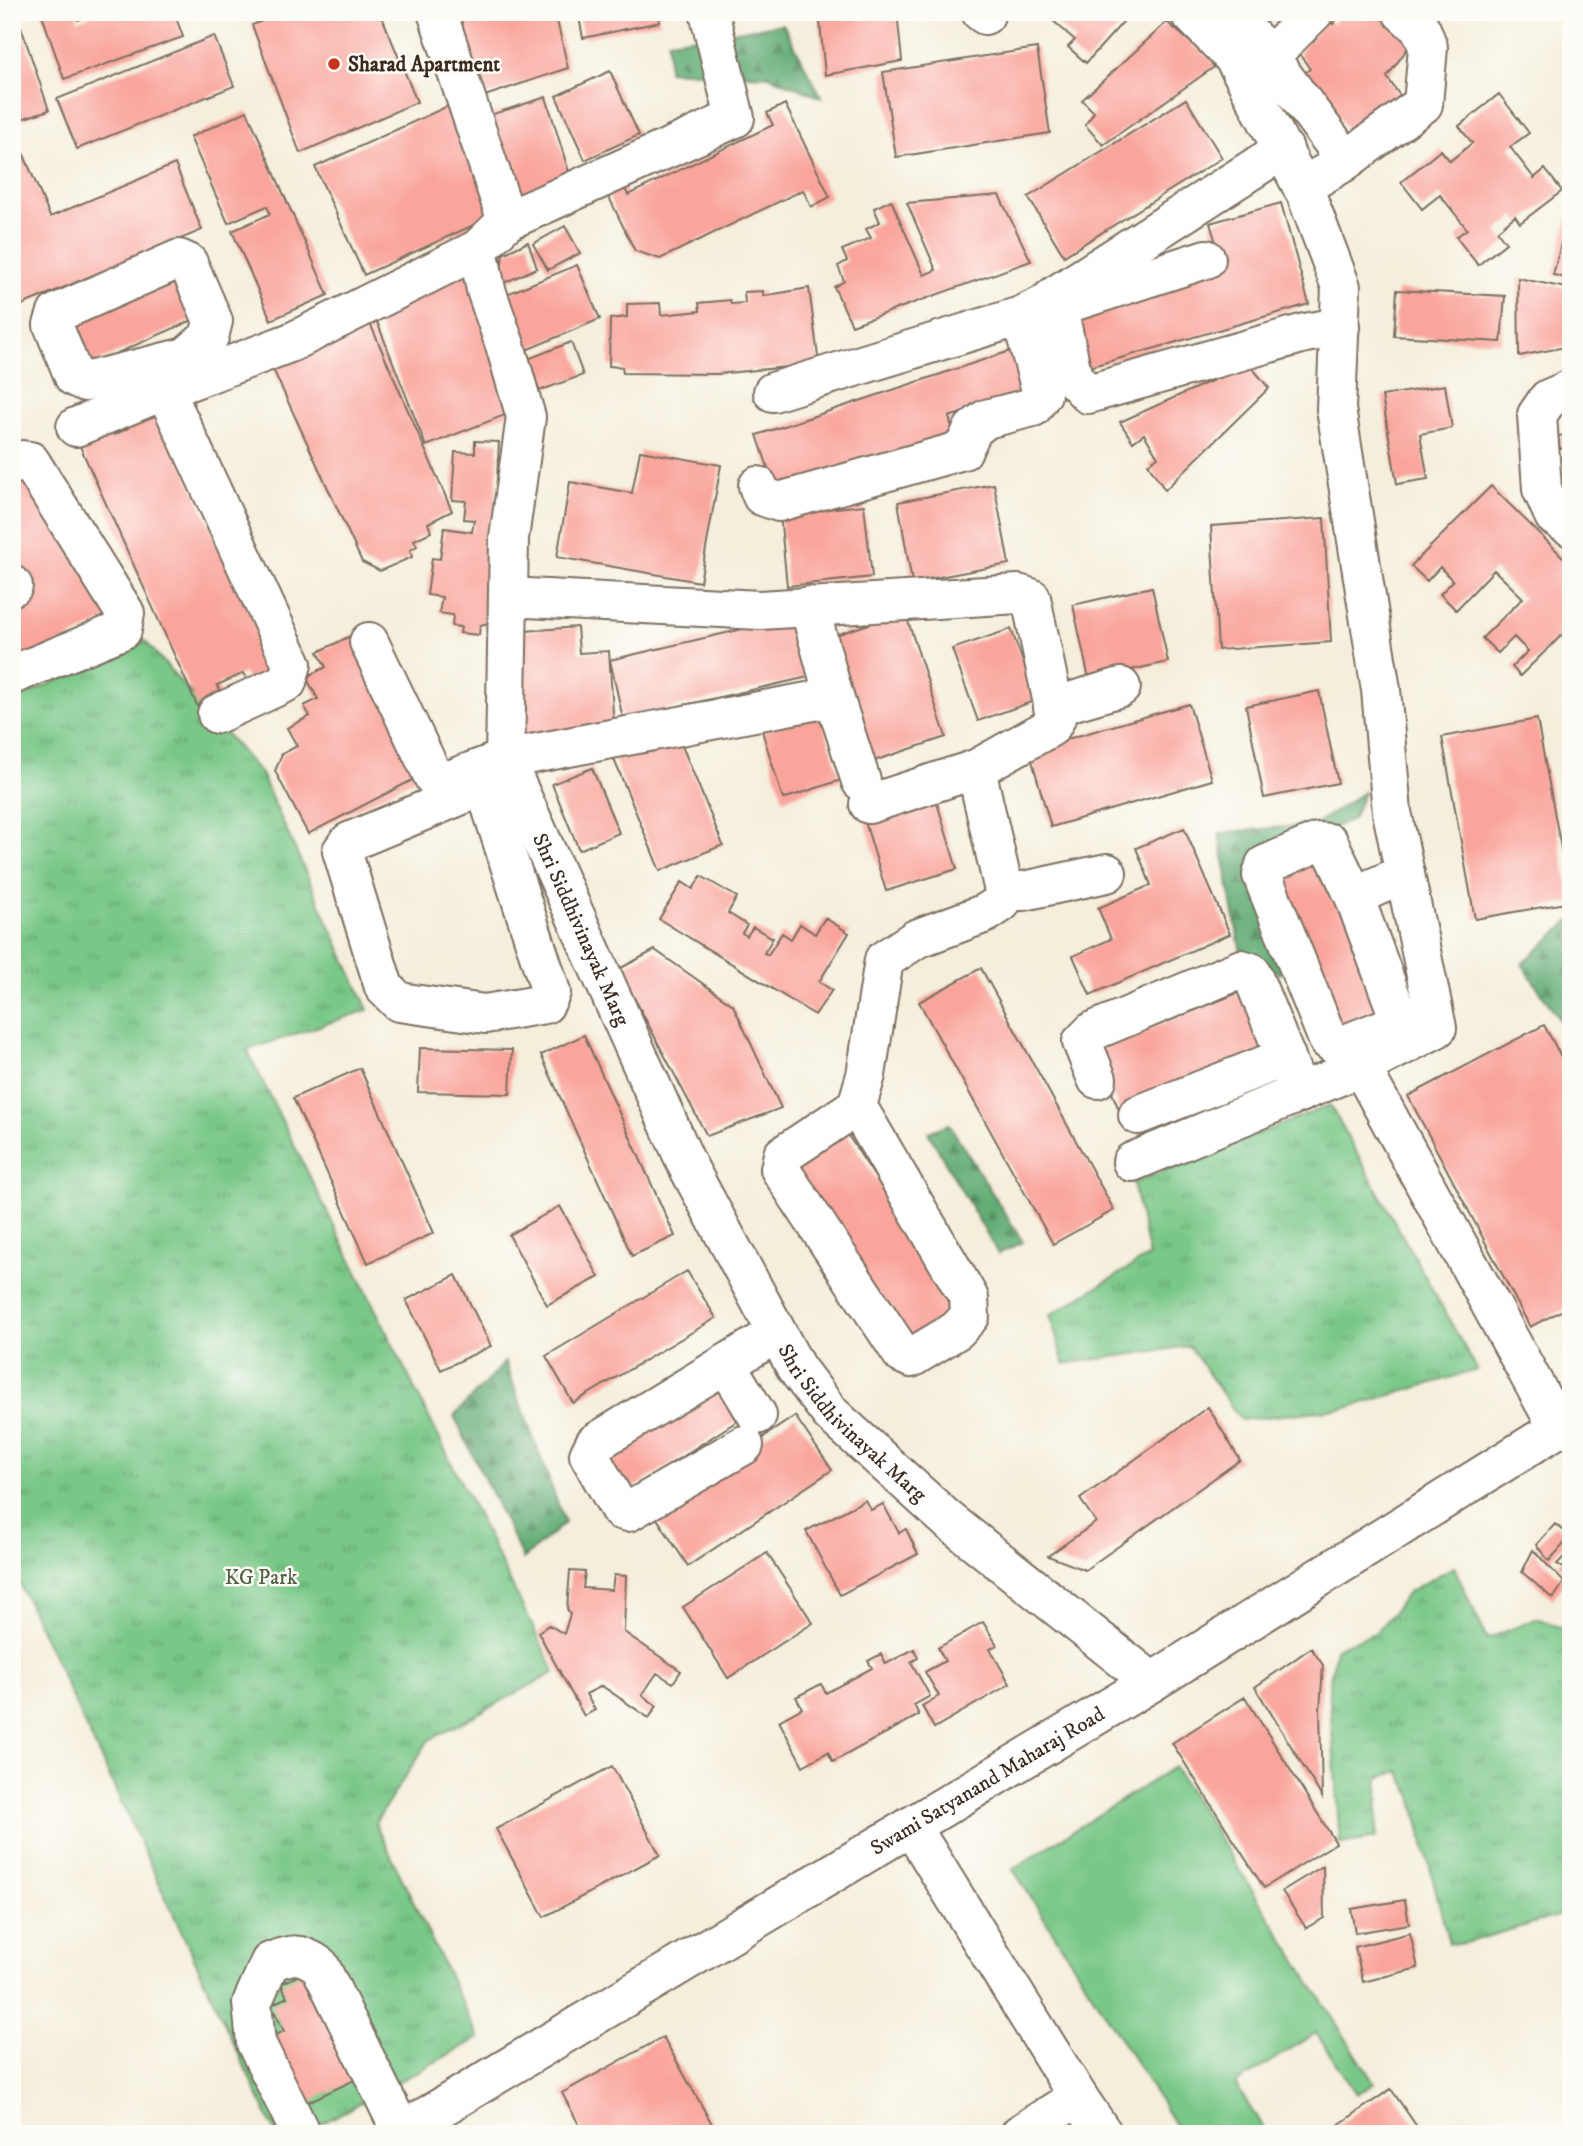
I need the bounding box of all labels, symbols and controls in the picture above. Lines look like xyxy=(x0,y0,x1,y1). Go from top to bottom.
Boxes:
place label: Sharad Apartment xyxy=(348,52,500,78)
marker: Sharad Apartment xyxy=(326,56,342,72)
street label: Shri Siddhivinayak Marg xyxy=(526,830,635,1031)
street label: Shri Siddhivinayak Marg xyxy=(772,1340,932,1509)
park label: KG Park xyxy=(225,1565,298,1591)
street label: Swami Satyanand Maharaj Road xyxy=(866,1701,1110,1861)

